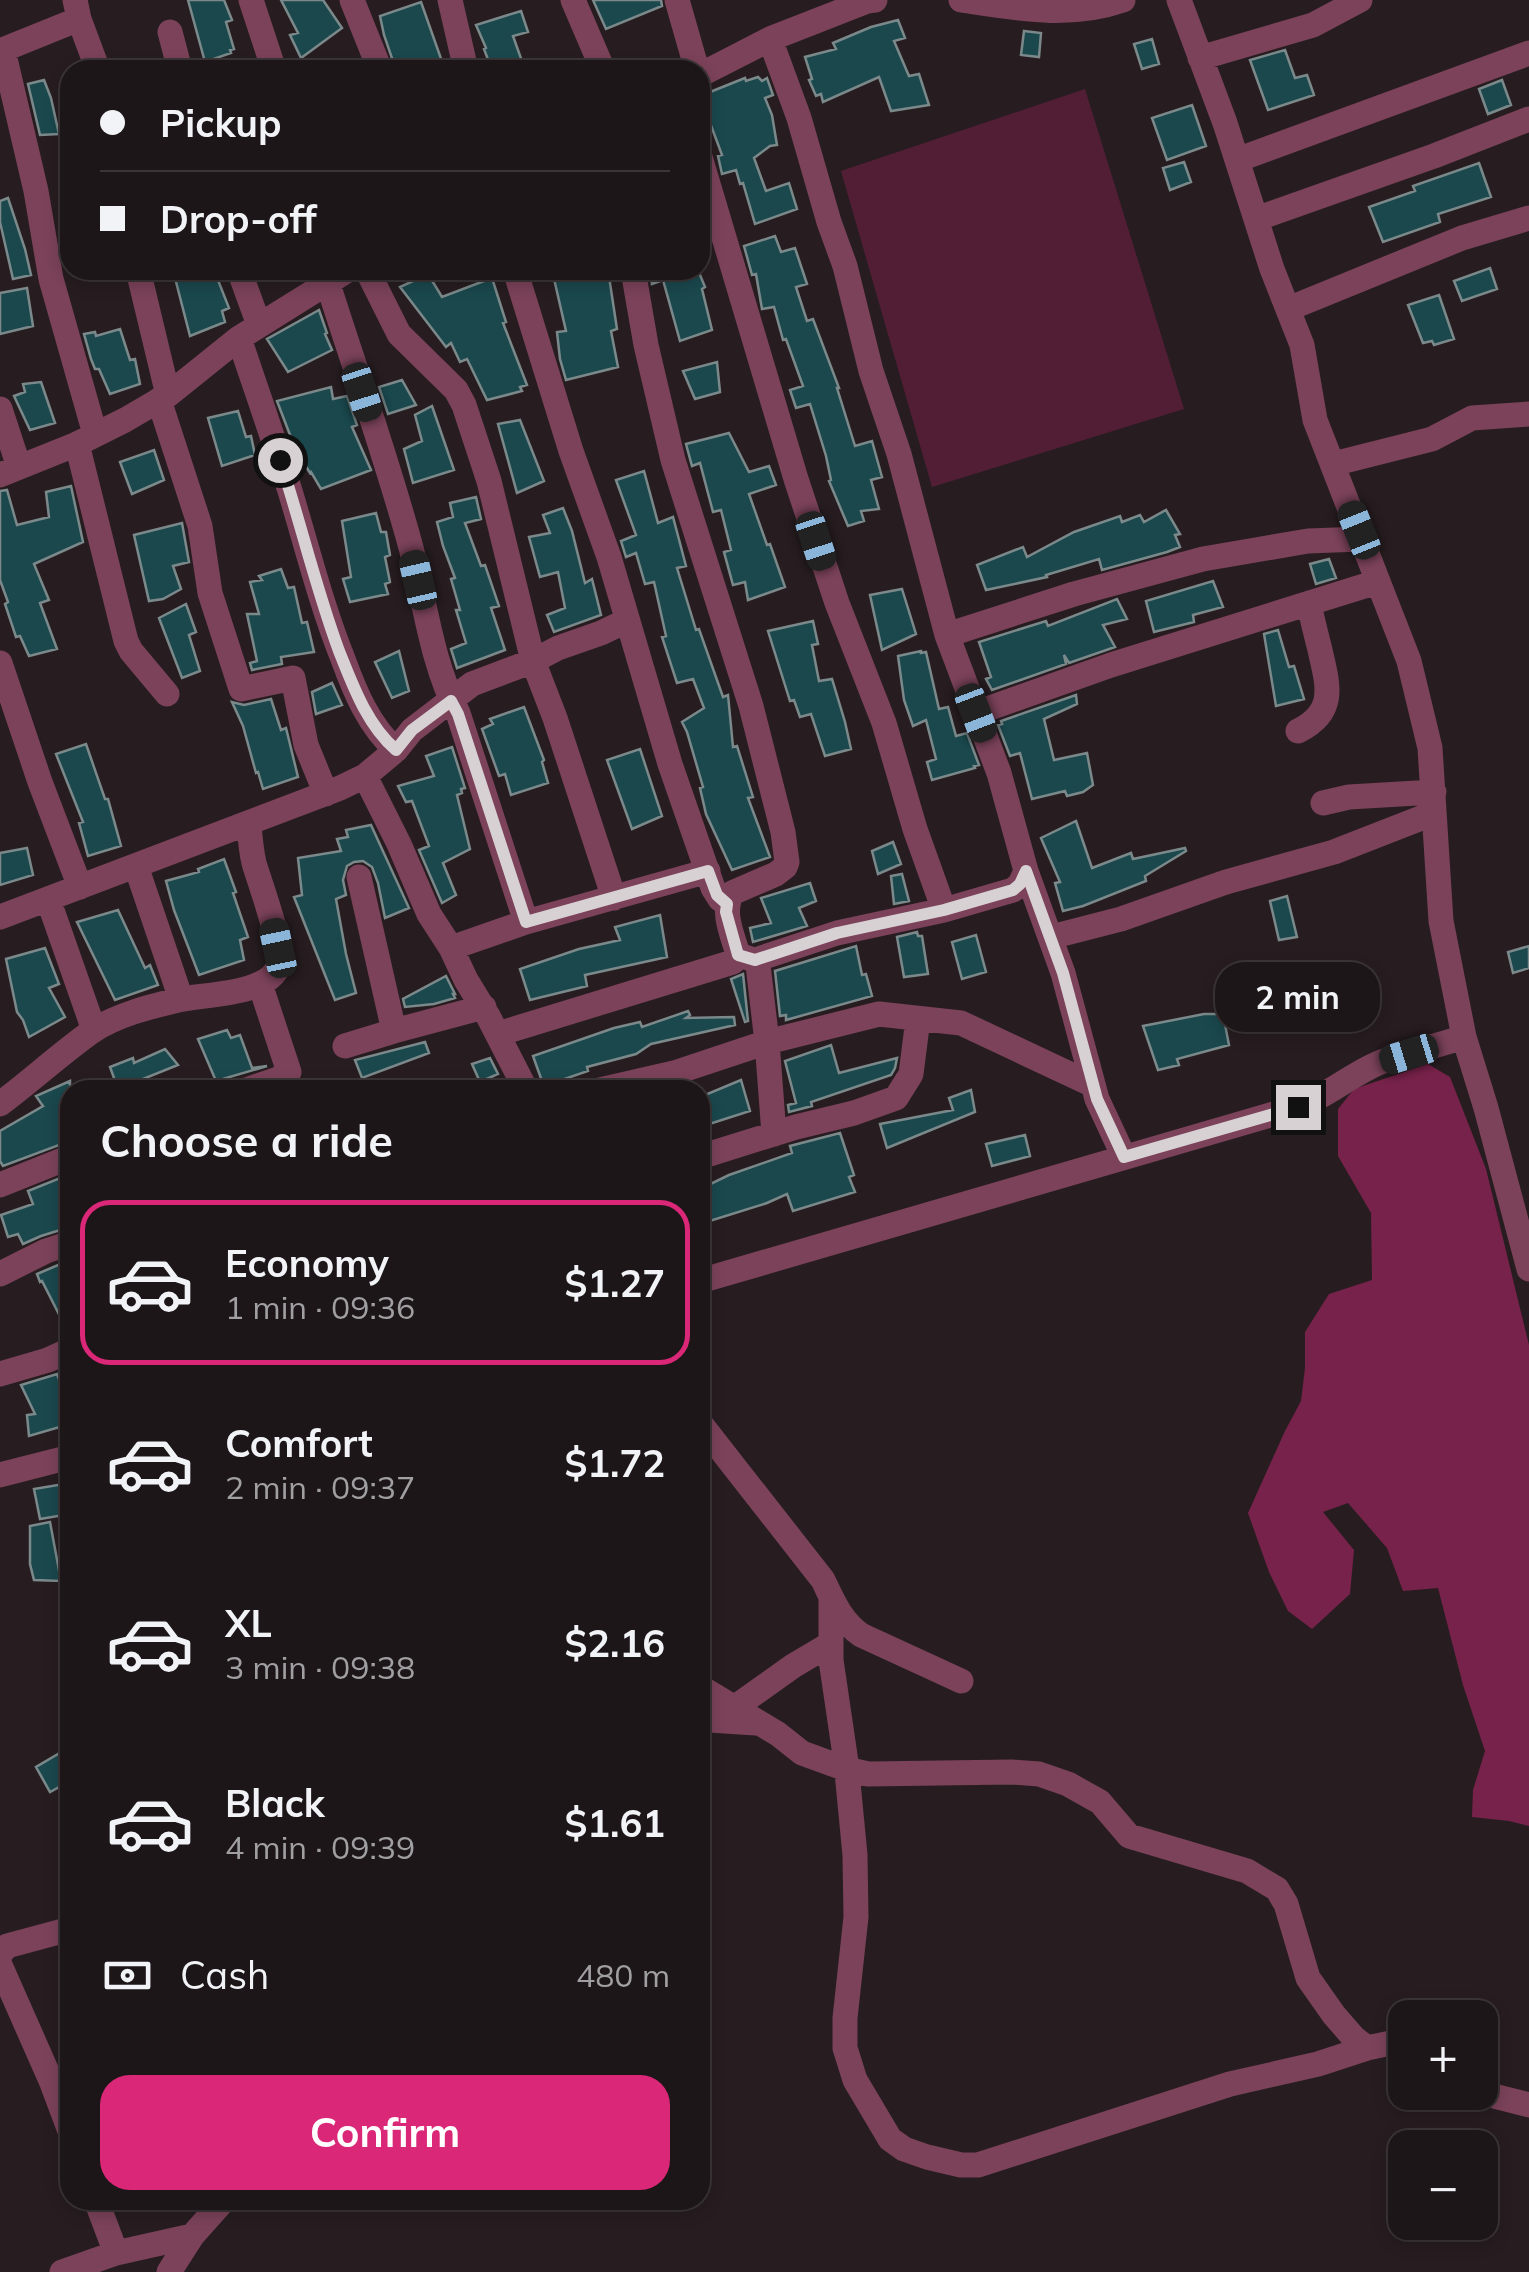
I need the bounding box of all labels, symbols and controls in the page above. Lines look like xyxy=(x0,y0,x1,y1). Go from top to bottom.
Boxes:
text: Pickup xyxy=(160,99,282,147)
text: Drop-off xyxy=(160,195,317,243)
car xyxy=(338,359,386,425)
route start xyxy=(258,438,303,483)
car xyxy=(1334,497,1384,563)
car xyxy=(792,508,840,574)
car xyxy=(397,547,439,613)
car xyxy=(951,680,1001,746)
car xyxy=(257,916,299,980)
callout: 2 min xyxy=(1216,962,1380,1032)
text: 2 min xyxy=(1255,977,1340,1017)
car xyxy=(1376,1031,1442,1077)
route end xyxy=(1276,1085,1321,1130)
text: Choose a ride xyxy=(100,1112,393,1168)
icon: car xyxy=(105,1238,195,1328)
text: Economy xyxy=(225,1239,389,1287)
text: $1.27 xyxy=(564,1259,665,1307)
text: 1 min · 09:36 xyxy=(225,1287,415,1327)
icon: car xyxy=(105,1418,195,1508)
text: Comfort xyxy=(225,1419,373,1467)
text: $1.72 xyxy=(564,1439,665,1487)
text: 2 min · 09:37 xyxy=(225,1467,415,1507)
icon: car xyxy=(105,1598,195,1688)
text: XL xyxy=(225,1599,272,1647)
text: $2.16 xyxy=(564,1619,665,1667)
text: 3 min · 09:38 xyxy=(225,1647,415,1687)
icon: car xyxy=(105,1778,195,1868)
text: Black xyxy=(225,1779,325,1827)
text: $1.61 xyxy=(564,1799,665,1847)
text: 4 min · 09:39 xyxy=(225,1827,415,1867)
icon: cash xyxy=(100,1948,155,2003)
text: Cash xyxy=(180,1951,269,1999)
text: 480 m xyxy=(576,1955,670,1995)
map controls xyxy=(1388,2000,1498,2240)
button: + xyxy=(1388,2000,1498,2110)
button: Confirm xyxy=(100,2075,670,2190)
button: − xyxy=(1388,2130,1498,2240)

